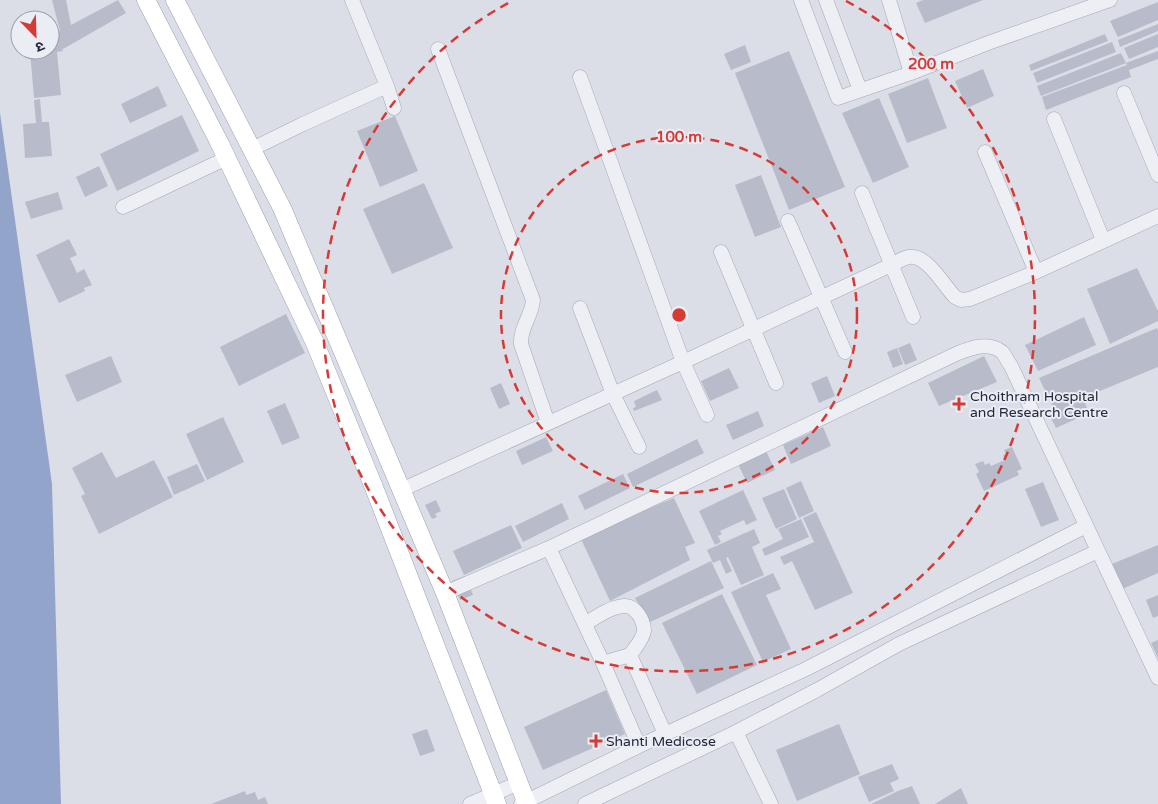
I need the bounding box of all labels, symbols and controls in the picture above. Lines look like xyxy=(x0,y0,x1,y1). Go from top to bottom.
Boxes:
north arrow xyxy=(10,10,60,60)
text: उ xyxy=(32,37,47,56)
text: 200 m xyxy=(908,55,954,73)
text: 100 m xyxy=(656,128,702,146)
centre of rings xyxy=(670,306,688,324)
place label: Choithram Hospital and Research Centre xyxy=(970,388,1108,421)
marker: Choithram Hospital and Research Centre xyxy=(952,397,966,411)
place label: Shanti Medicose xyxy=(606,733,716,750)
marker: Shanti Medicose xyxy=(590,735,602,747)

